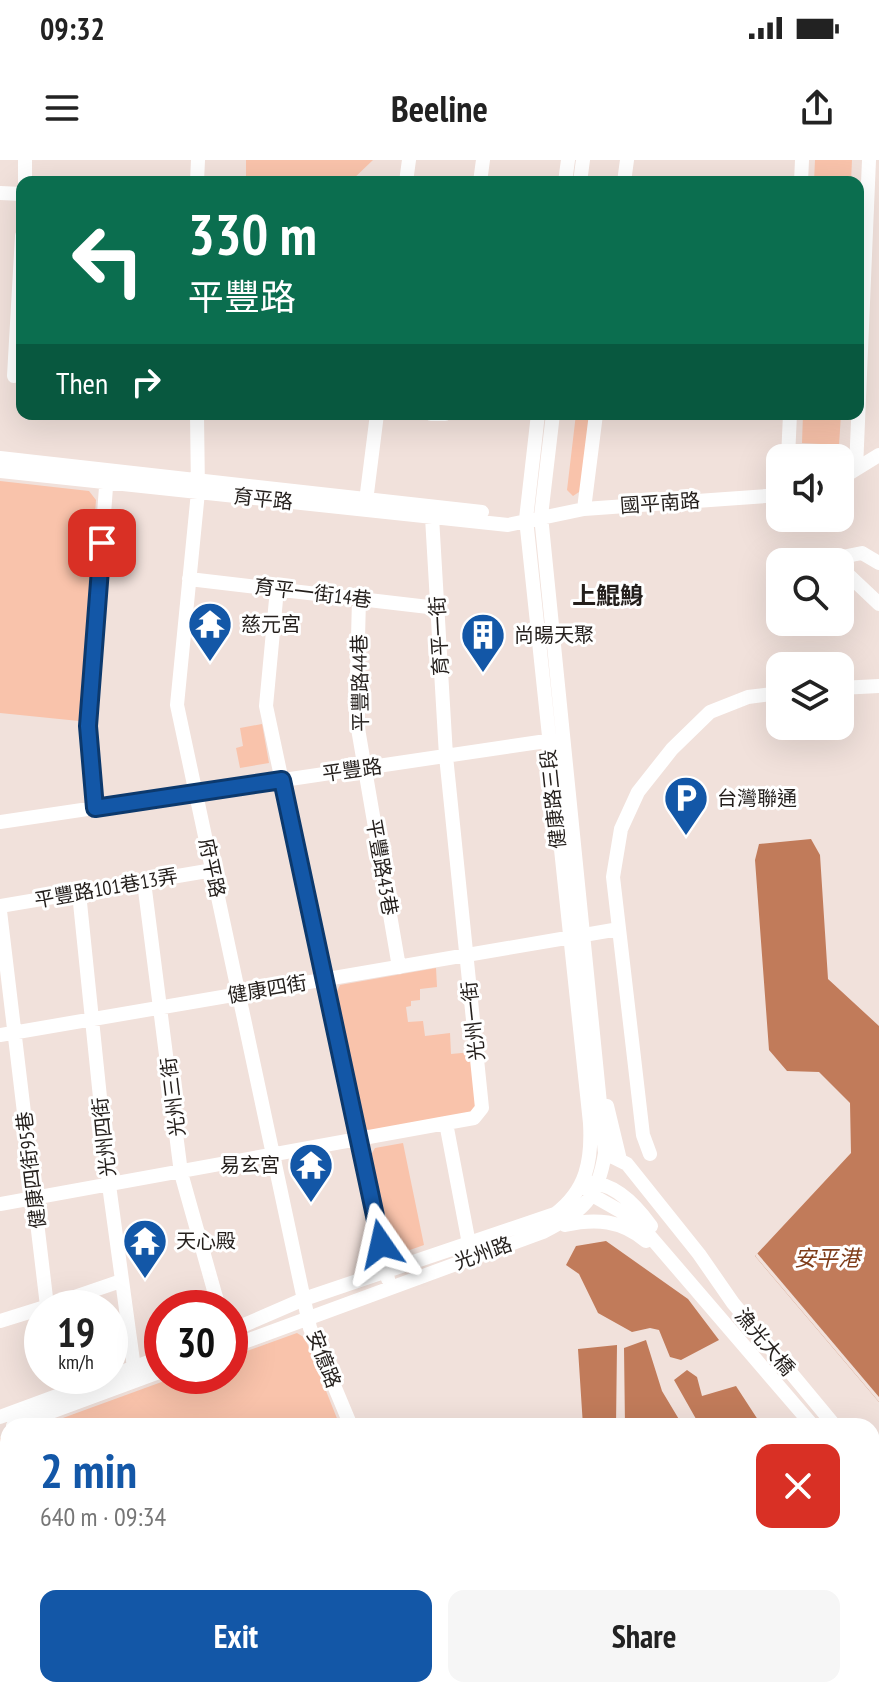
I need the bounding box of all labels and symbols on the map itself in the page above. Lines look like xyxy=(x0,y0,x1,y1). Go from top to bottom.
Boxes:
street label: 育平路 xyxy=(232,483,294,515)
street label: 國平南路 xyxy=(619,487,701,519)
pin xyxy=(68,509,136,577)
street label: 育平一街14巷 xyxy=(253,573,373,613)
district label: 上鯤鯓 xyxy=(572,580,644,611)
street label: 育平一街 xyxy=(424,595,454,677)
temple icon: 慈元宮 xyxy=(186,600,234,663)
place label: 慈元宮 xyxy=(241,611,301,637)
building icon: 尚暘天聚 xyxy=(459,611,507,674)
place label: 尚暘天聚 xyxy=(514,622,594,648)
street label: 平豐路44巷 xyxy=(346,634,374,732)
street label: 健康路三段 xyxy=(535,748,571,850)
street label: 平豐路 xyxy=(320,753,384,787)
parking icon: 台灣聯通 xyxy=(662,774,710,837)
place label: 台灣聯通 xyxy=(717,785,797,811)
street label: 平豐路43巷 xyxy=(361,816,403,918)
street label: 府平路 xyxy=(193,836,231,900)
street label: 平豐路101巷13弄 xyxy=(32,863,180,913)
street label: 健康四街 xyxy=(225,969,309,1009)
street label: 光州一街 xyxy=(456,980,490,1062)
street label: 光州三街 xyxy=(155,1056,191,1138)
street label: 光州四街 xyxy=(87,1096,121,1178)
street label: 健康四街95巷 xyxy=(11,1110,51,1230)
temple icon: 易玄宮 xyxy=(287,1141,335,1204)
place label: 易玄宮 xyxy=(220,1152,280,1178)
position arrow xyxy=(339,1202,423,1286)
temple icon: 天心殿 xyxy=(121,1217,169,1280)
place label: 天心殿 xyxy=(176,1228,236,1254)
street label: 光州路 xyxy=(450,1231,516,1275)
water label: 安平港 xyxy=(794,1244,863,1272)
speed limit sign: 30 xyxy=(144,1290,248,1394)
street label: 漁光大橋 xyxy=(729,1303,801,1381)
street label: 安億路 xyxy=(301,1326,347,1392)

